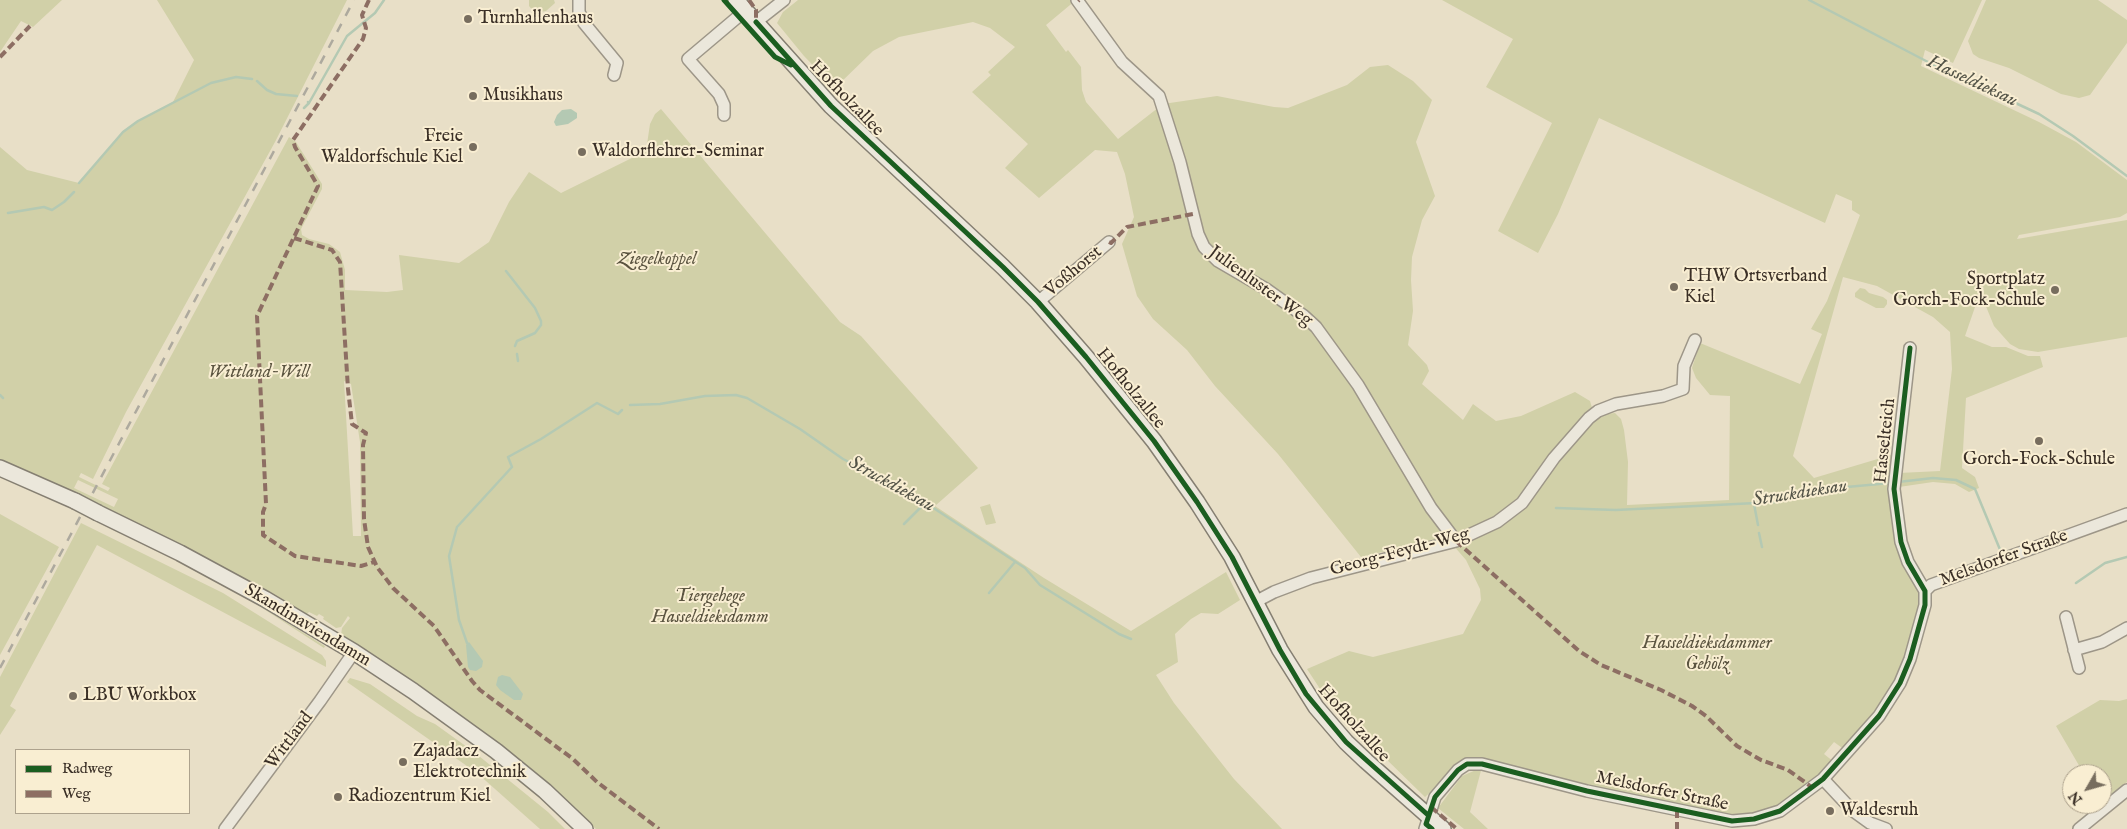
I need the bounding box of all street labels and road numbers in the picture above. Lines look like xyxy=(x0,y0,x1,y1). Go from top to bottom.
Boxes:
street label: Hofholzallee xyxy=(804,56,888,142)
street label: Voßhorst xyxy=(1041,242,1107,302)
street label: Julienluster Weg xyxy=(1204,242,1316,332)
street label: Hofholzallee xyxy=(1091,344,1169,434)
street label: Hasselteich xyxy=(1871,397,1901,485)
street label: Georg-Feydt-Weg xyxy=(1328,524,1472,582)
street label: Melsdorfer Straße xyxy=(1937,526,2071,592)
street label: Skandinaviendamm xyxy=(240,580,374,672)
street label: Hofholzallee xyxy=(1312,680,1394,768)
street label: Wittland xyxy=(261,708,319,774)
street label: Melsdorfer Straße xyxy=(1594,767,1730,817)

